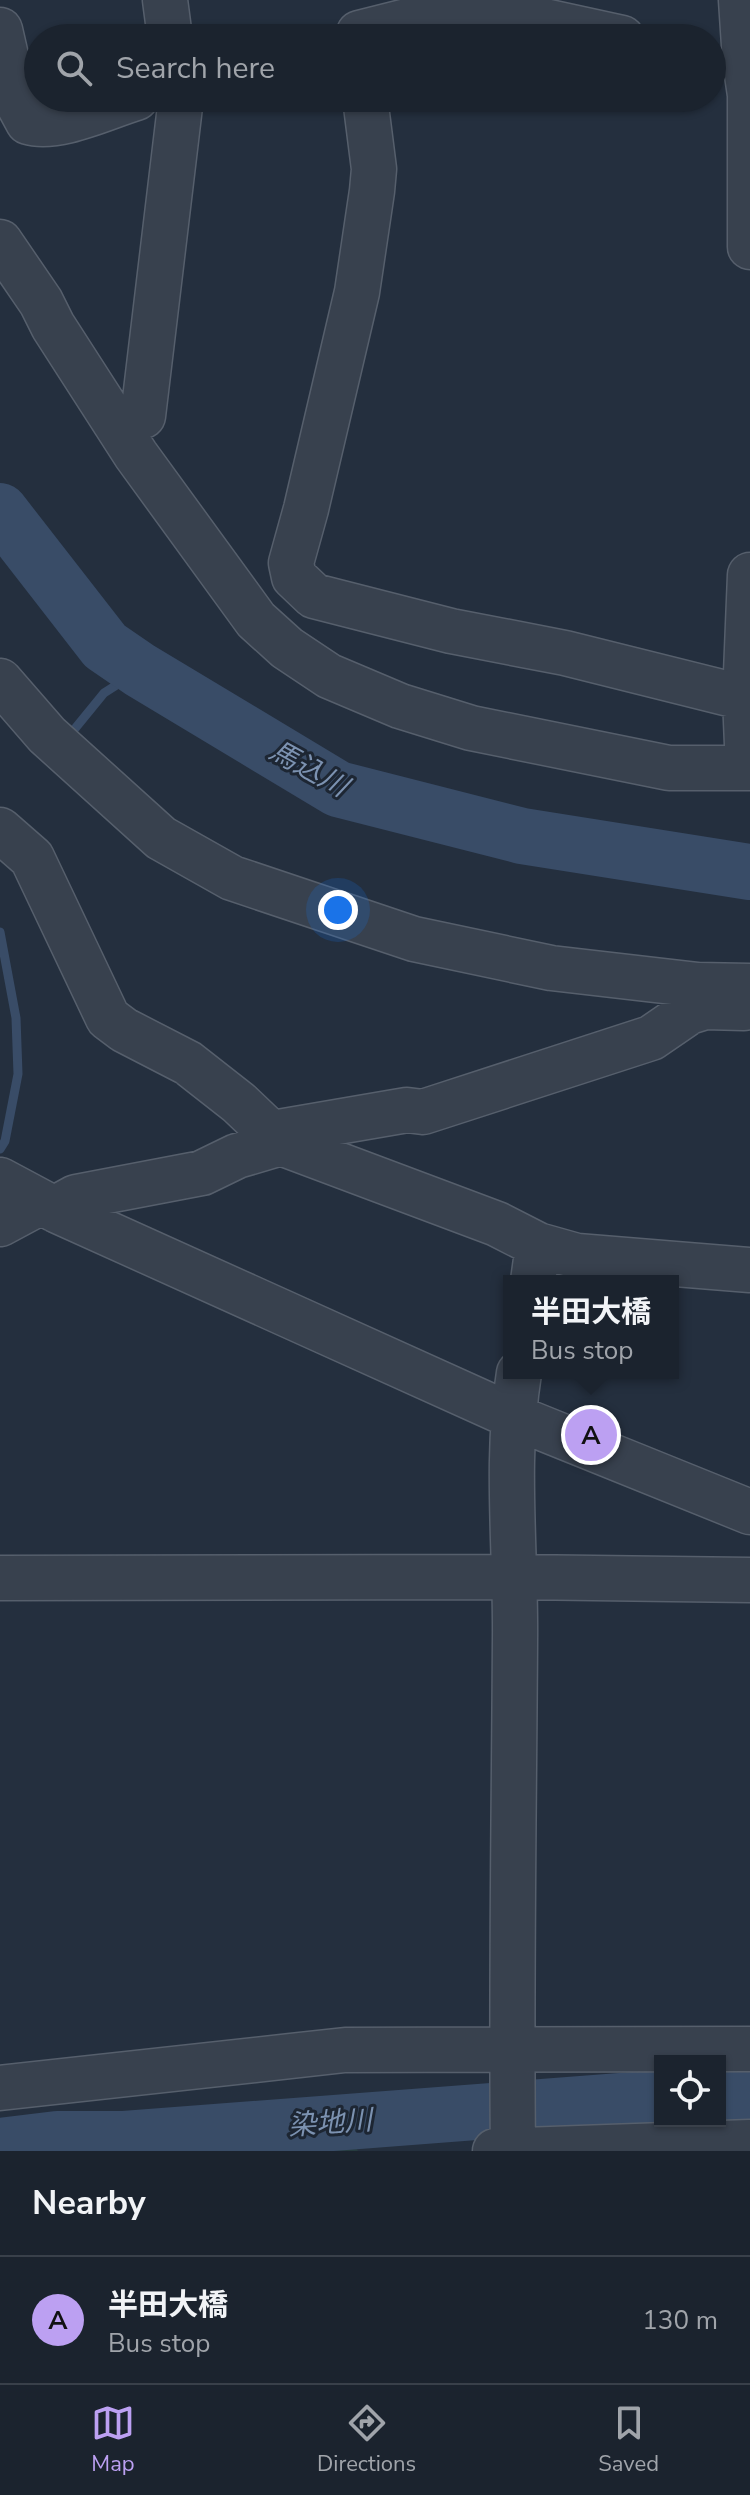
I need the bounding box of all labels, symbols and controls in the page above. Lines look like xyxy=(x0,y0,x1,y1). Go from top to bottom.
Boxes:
search box xyxy=(24,24,726,112)
icon: search xyxy=(52,46,96,90)
text: Search here xyxy=(116,48,275,89)
water label: 馬込川 xyxy=(263,732,357,807)
your location xyxy=(318,890,358,930)
popup xyxy=(503,1275,679,1379)
text: 半田大橋 xyxy=(531,1292,651,1333)
text: Bus stop xyxy=(531,1333,633,1368)
pin: A xyxy=(565,1405,617,1465)
map controls xyxy=(654,2055,726,2127)
button: locate xyxy=(654,2055,726,2127)
water label: 染地川 xyxy=(287,2101,376,2145)
text: Nearby xyxy=(32,2180,146,2226)
text: 半田大橋 xyxy=(108,2285,228,2326)
text: A xyxy=(48,2303,68,2338)
text: 130 m xyxy=(642,2303,718,2338)
text: Bus stop xyxy=(108,2326,210,2361)
tab: Map xyxy=(91,2401,135,2479)
tab: Directions xyxy=(317,2401,416,2479)
tab: Saved xyxy=(598,2401,659,2479)

